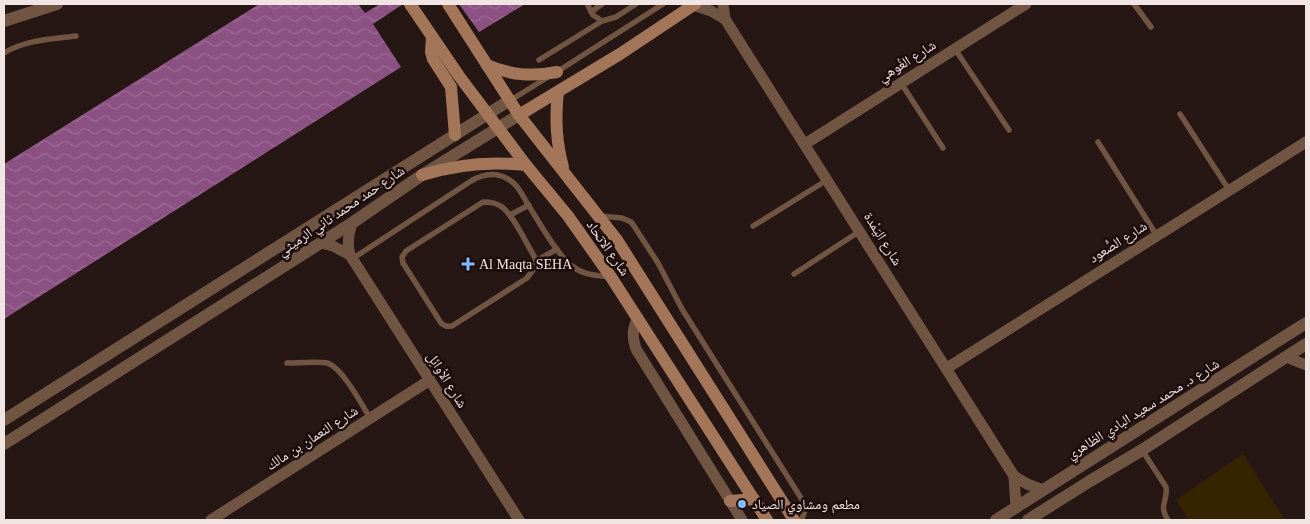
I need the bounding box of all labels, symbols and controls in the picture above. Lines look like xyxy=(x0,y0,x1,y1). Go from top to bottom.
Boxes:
street label: شارع الغُوهي xyxy=(875,37,941,88)
street label: شارع حمد محمد ثاني الرميثي xyxy=(275,163,409,262)
street label: شارع اليَمْدة xyxy=(859,210,905,269)
street label: شارع الاتحاد xyxy=(582,217,633,280)
street label: شارع الصُّعود xyxy=(1086,218,1151,267)
marker: Al Maqta SEHA xyxy=(461,257,475,271)
place label: Al Maqta SEHA xyxy=(479,257,573,272)
street label: شارع الأوائِل xyxy=(422,349,470,412)
street label: شارع د. محمد سعيد البادي الظاهري xyxy=(1064,356,1224,465)
street label: شارع النعمان بن مالك xyxy=(263,403,362,475)
place label: مطعم ومشاوي الصياد xyxy=(752,497,860,515)
marker: مطعم ومشاوي الصياد xyxy=(736,498,748,510)

